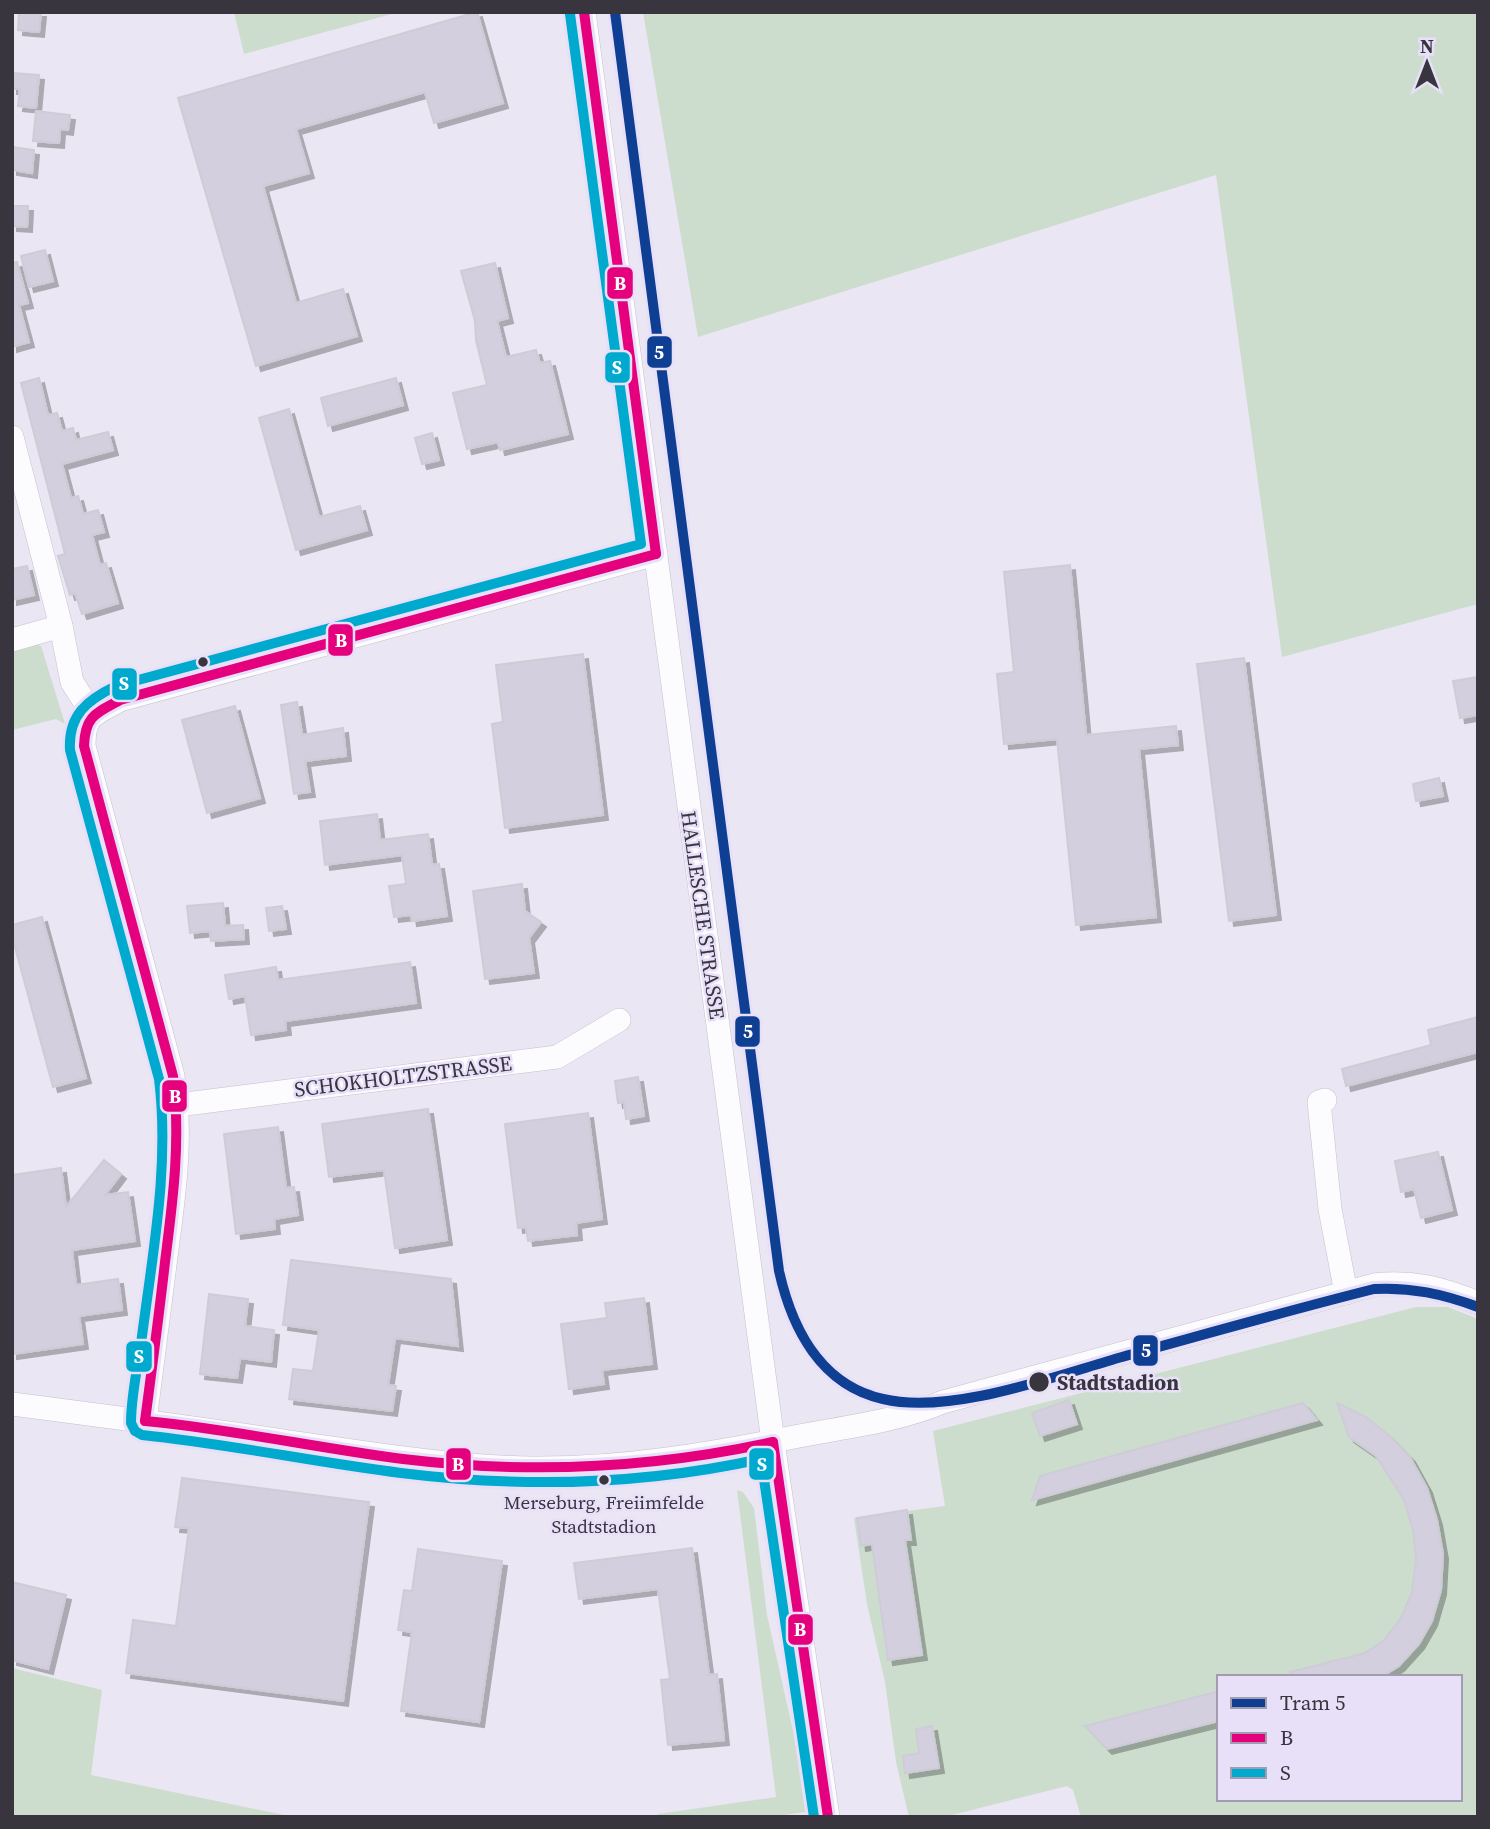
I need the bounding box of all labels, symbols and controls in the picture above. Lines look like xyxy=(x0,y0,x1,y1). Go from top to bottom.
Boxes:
north arrow xyxy=(1392,28,1462,98)
text: N xyxy=(1420,33,1434,59)
line badge: B xyxy=(606,266,634,300)
text: B xyxy=(614,270,626,296)
line badge: 5 xyxy=(646,335,673,369)
text: 5 xyxy=(654,339,664,365)
line badge: S xyxy=(604,351,631,384)
text: S xyxy=(612,354,622,380)
line badge: B xyxy=(327,623,354,657)
text: B xyxy=(335,627,347,653)
unlabelled marker xyxy=(196,655,210,669)
line badge: S xyxy=(111,667,138,701)
text: S xyxy=(119,670,129,696)
street label: HALLESCHE STRASSE xyxy=(674,809,732,1021)
line badge: 5 xyxy=(734,1015,761,1048)
text: 5 xyxy=(743,1018,753,1044)
street label: SCHOKHOLTZSTRASSE xyxy=(293,1048,513,1104)
line badge: B xyxy=(161,1079,188,1113)
text: B xyxy=(169,1083,181,1109)
line badge: 5 xyxy=(1132,1334,1159,1367)
text: 5 xyxy=(1141,1337,1151,1363)
line badge: S xyxy=(125,1340,153,1373)
text: S xyxy=(134,1343,144,1369)
place label: Stadtstadion xyxy=(1057,1368,1179,1397)
marker: Stadtstadion xyxy=(1027,1370,1051,1394)
line badge: B xyxy=(445,1447,472,1481)
line badge: S xyxy=(748,1447,775,1481)
text: B xyxy=(452,1451,464,1477)
text: S xyxy=(757,1451,767,1477)
marker: Merseburg, Freiimfelde Stadtstadion xyxy=(597,1473,611,1487)
place label: Merseburg, Freiimfelde Stadtstadion xyxy=(504,1489,704,1539)
line badge: B xyxy=(787,1613,814,1646)
text: B xyxy=(794,1616,806,1642)
legend xyxy=(1217,1675,1462,1801)
text: Tram 5 xyxy=(1280,1688,1346,1717)
text: B xyxy=(1280,1723,1293,1752)
text: S xyxy=(1280,1758,1291,1787)

